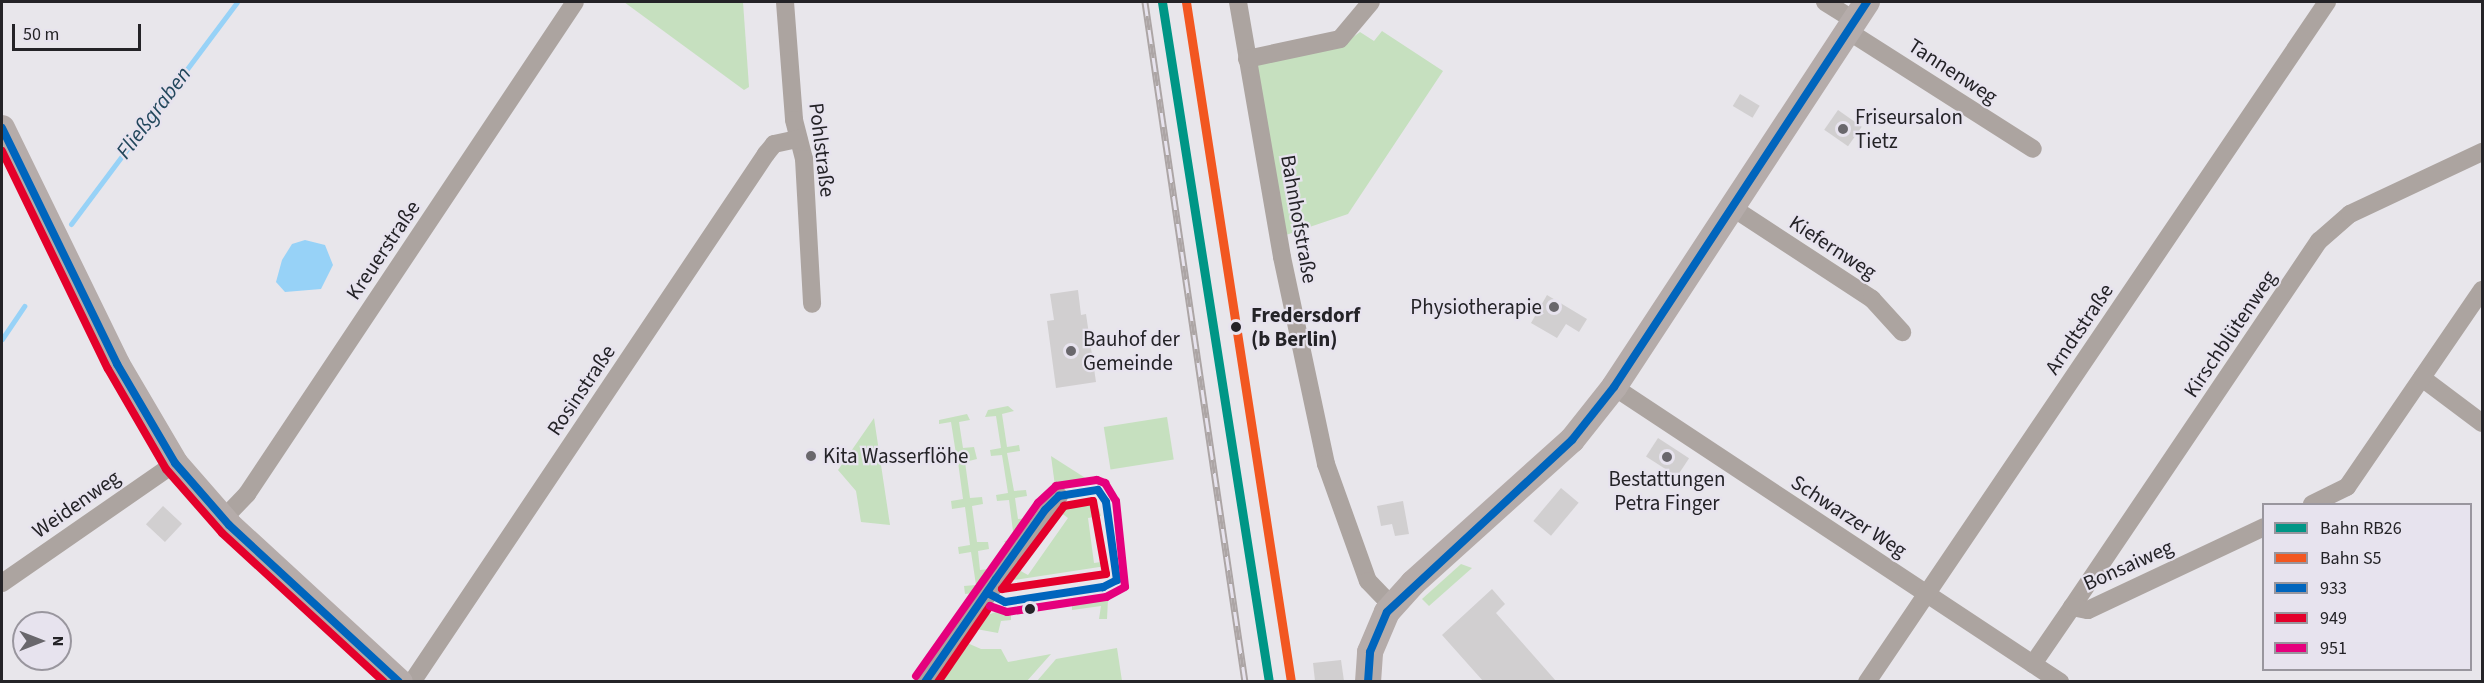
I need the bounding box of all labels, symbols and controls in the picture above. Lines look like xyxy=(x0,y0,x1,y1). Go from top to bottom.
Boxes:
scale bar xyxy=(15,12,144,50)
text: 50 m xyxy=(23,22,59,47)
street label: Tannenweg xyxy=(1904,33,2002,109)
water label: Fließgraben xyxy=(111,62,197,164)
street label: Pohlstraße xyxy=(804,101,840,199)
place label: Friseursalon Tietz xyxy=(1855,104,1963,154)
marker: Friseursalon Tietz xyxy=(1836,122,1850,136)
street label: Bahnhofstraße xyxy=(1275,153,1323,285)
street label: Kreuerstraße xyxy=(341,196,425,304)
street label: Kiefernweg xyxy=(1785,210,1881,284)
street label: Kirschblütenweg xyxy=(2178,266,2282,402)
street label: Arndtstraße xyxy=(2039,279,2119,379)
place label: Physiotherapie xyxy=(1410,294,1542,320)
marker: Physiotherapie xyxy=(1547,300,1561,314)
place label: Fredersdorf (b Berlin) xyxy=(1251,302,1360,352)
marker: Fredersdorf (b Berlin) xyxy=(1226,317,1246,337)
place label: Bauhof der Gemeinde xyxy=(1083,326,1180,376)
street label: Rosinstraße xyxy=(542,340,620,440)
marker: Bauhof der Gemeinde xyxy=(1064,344,1078,358)
place label: Kita Wasserflöhe xyxy=(823,443,969,469)
marker: Kita Wasserflöhe xyxy=(804,449,818,463)
marker: Bestattungen Petra Finger xyxy=(1660,450,1674,464)
street label: Weidenweg xyxy=(27,465,125,543)
place label: Bestattungen Petra Finger xyxy=(1609,466,1725,516)
street label: Schwarzer Weg xyxy=(1786,469,1912,563)
legend xyxy=(2262,503,2472,671)
text: Bahn RB26 xyxy=(2320,516,2402,541)
street label: Bonsaiweg xyxy=(2079,534,2177,596)
text: Bahn S5 xyxy=(2320,546,2381,571)
text: 933 xyxy=(2320,576,2347,601)
unlabelled marker xyxy=(1024,603,1036,615)
text: 949 xyxy=(2320,606,2347,631)
north arrow xyxy=(12,611,72,671)
text: N xyxy=(47,636,69,646)
text: 951 xyxy=(2320,636,2347,661)

